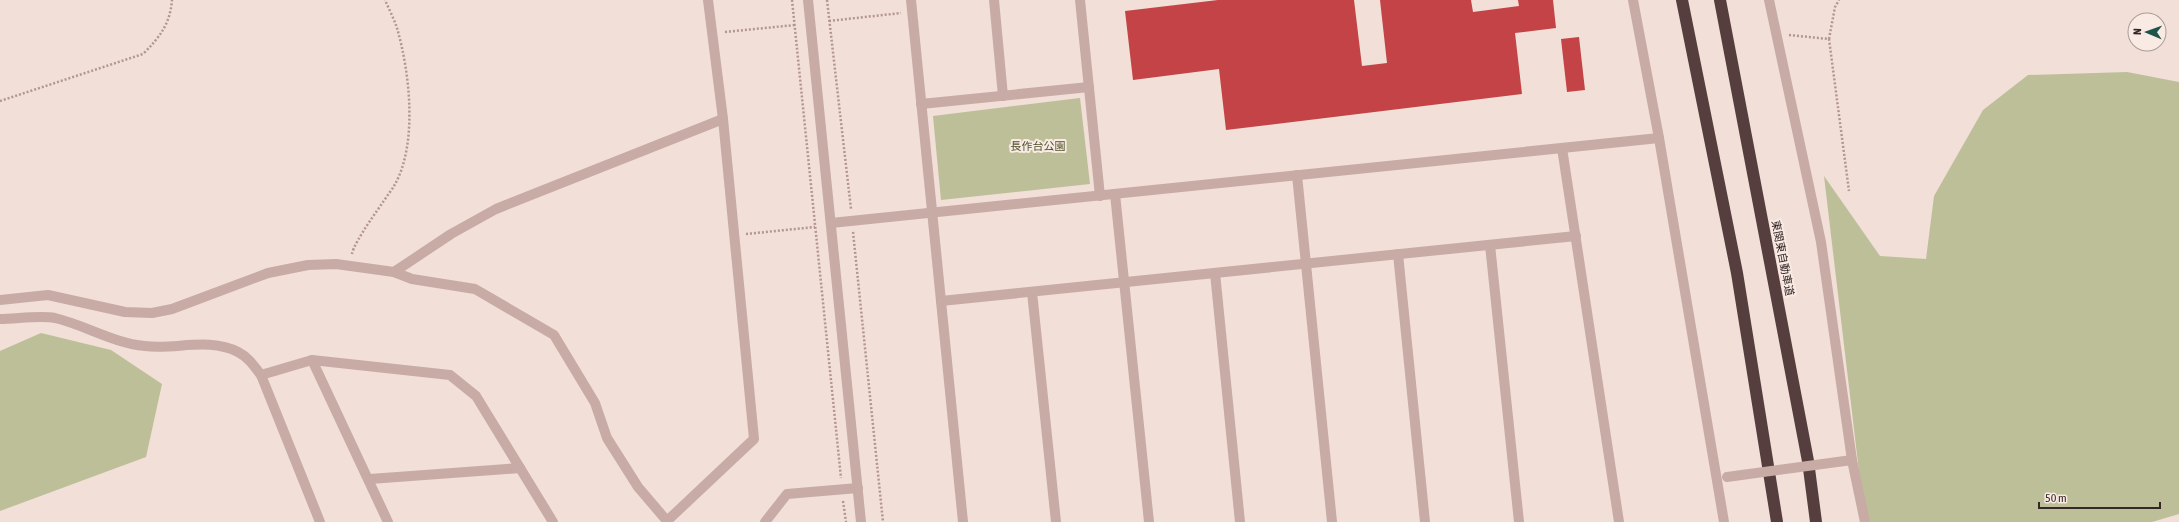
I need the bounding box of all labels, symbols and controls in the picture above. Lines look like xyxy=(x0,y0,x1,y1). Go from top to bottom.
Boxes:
north arrow xyxy=(2127,12,2167,52)
text: N xyxy=(2131,28,2143,35)
park label: 長作台公園 xyxy=(1011,140,1066,152)
street label: 東関東自動車道 xyxy=(1770,219,1796,297)
scale bar xyxy=(2039,484,2160,510)
text: 50 m xyxy=(2045,491,2067,505)

